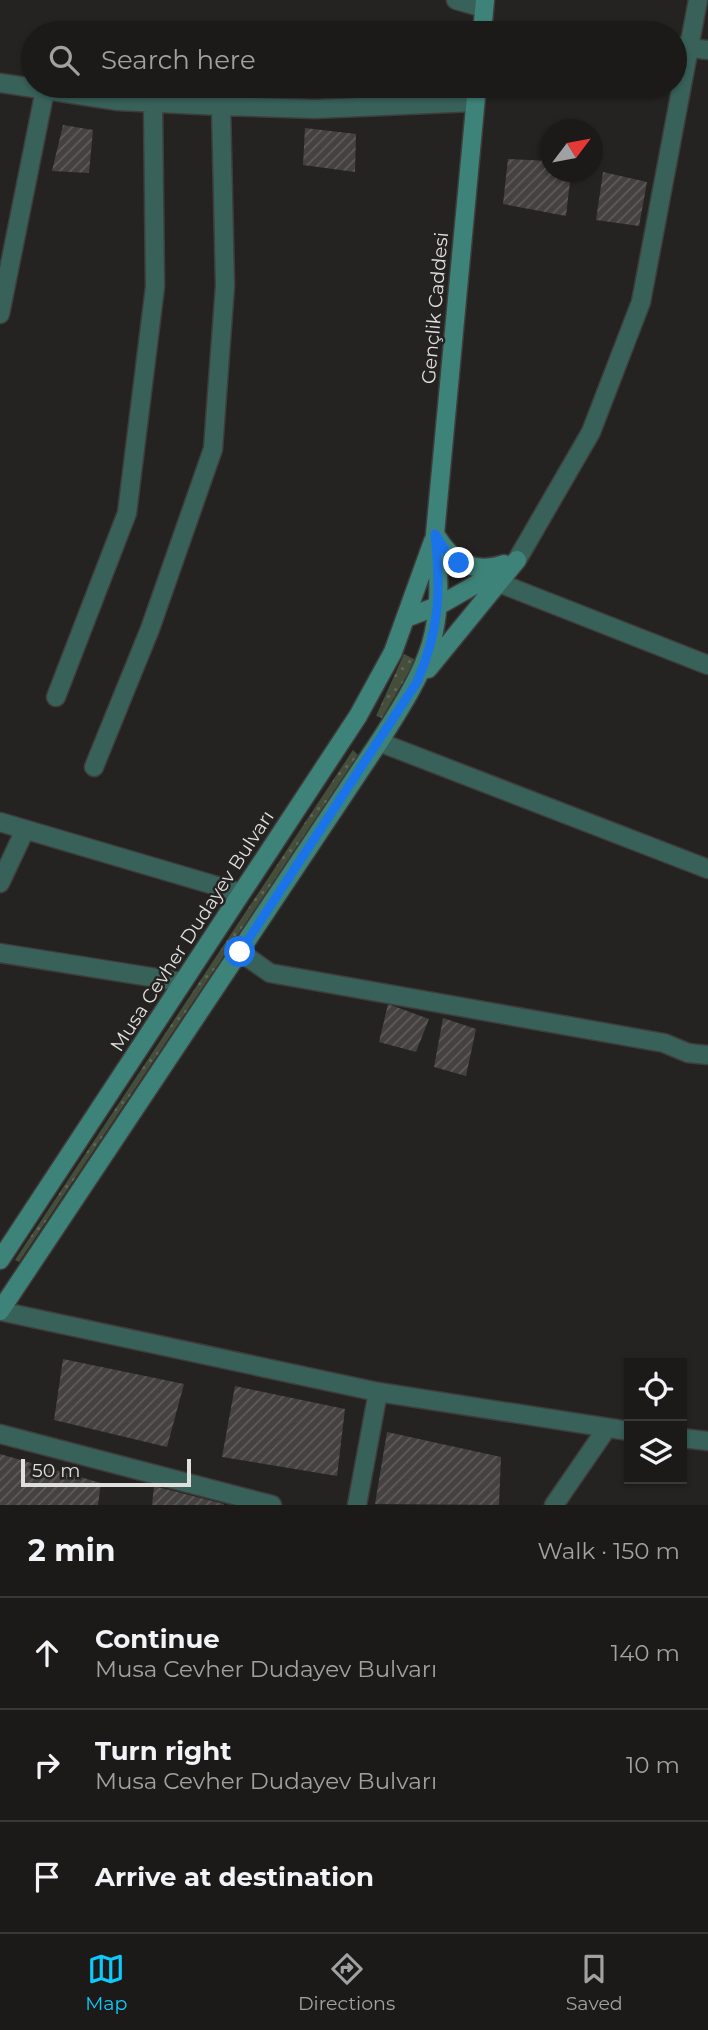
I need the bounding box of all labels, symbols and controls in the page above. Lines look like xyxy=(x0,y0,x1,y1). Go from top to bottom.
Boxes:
search box xyxy=(21,21,687,98)
icon: search xyxy=(45,41,83,79)
text: Search here xyxy=(101,44,256,76)
north arrow xyxy=(540,119,603,182)
street label: Gençlik Caddesi xyxy=(417,231,453,385)
route end xyxy=(443,547,474,578)
street label: Musa Cevher Dudayev Bulvarı xyxy=(105,806,279,1056)
route start xyxy=(224,936,255,967)
map controls xyxy=(624,1358,687,1484)
button: locate xyxy=(624,1358,687,1421)
button: layers xyxy=(624,1421,687,1484)
scale bar xyxy=(21,1456,191,1488)
text: 50 m xyxy=(32,1459,80,1482)
text: 2 min xyxy=(28,1532,115,1569)
text: Walk · 150 m xyxy=(537,1537,680,1565)
text: Continue xyxy=(95,1623,220,1655)
icon: ahead xyxy=(28,1634,66,1672)
text: 140 m xyxy=(611,1639,680,1667)
text: Musa Cevher Dudayev Bulvarı xyxy=(95,1655,437,1683)
text: Turn right xyxy=(95,1735,231,1767)
icon: right xyxy=(28,1746,66,1784)
text: 10 m xyxy=(626,1751,680,1779)
text: Musa Cevher Dudayev Bulvarı xyxy=(95,1767,437,1795)
icon: arrive xyxy=(28,1858,66,1896)
text: Arrive at destination xyxy=(95,1861,374,1893)
tab: Map xyxy=(85,1950,127,2015)
tab: Directions xyxy=(298,1950,395,2015)
tab: Saved xyxy=(566,1950,623,2015)

